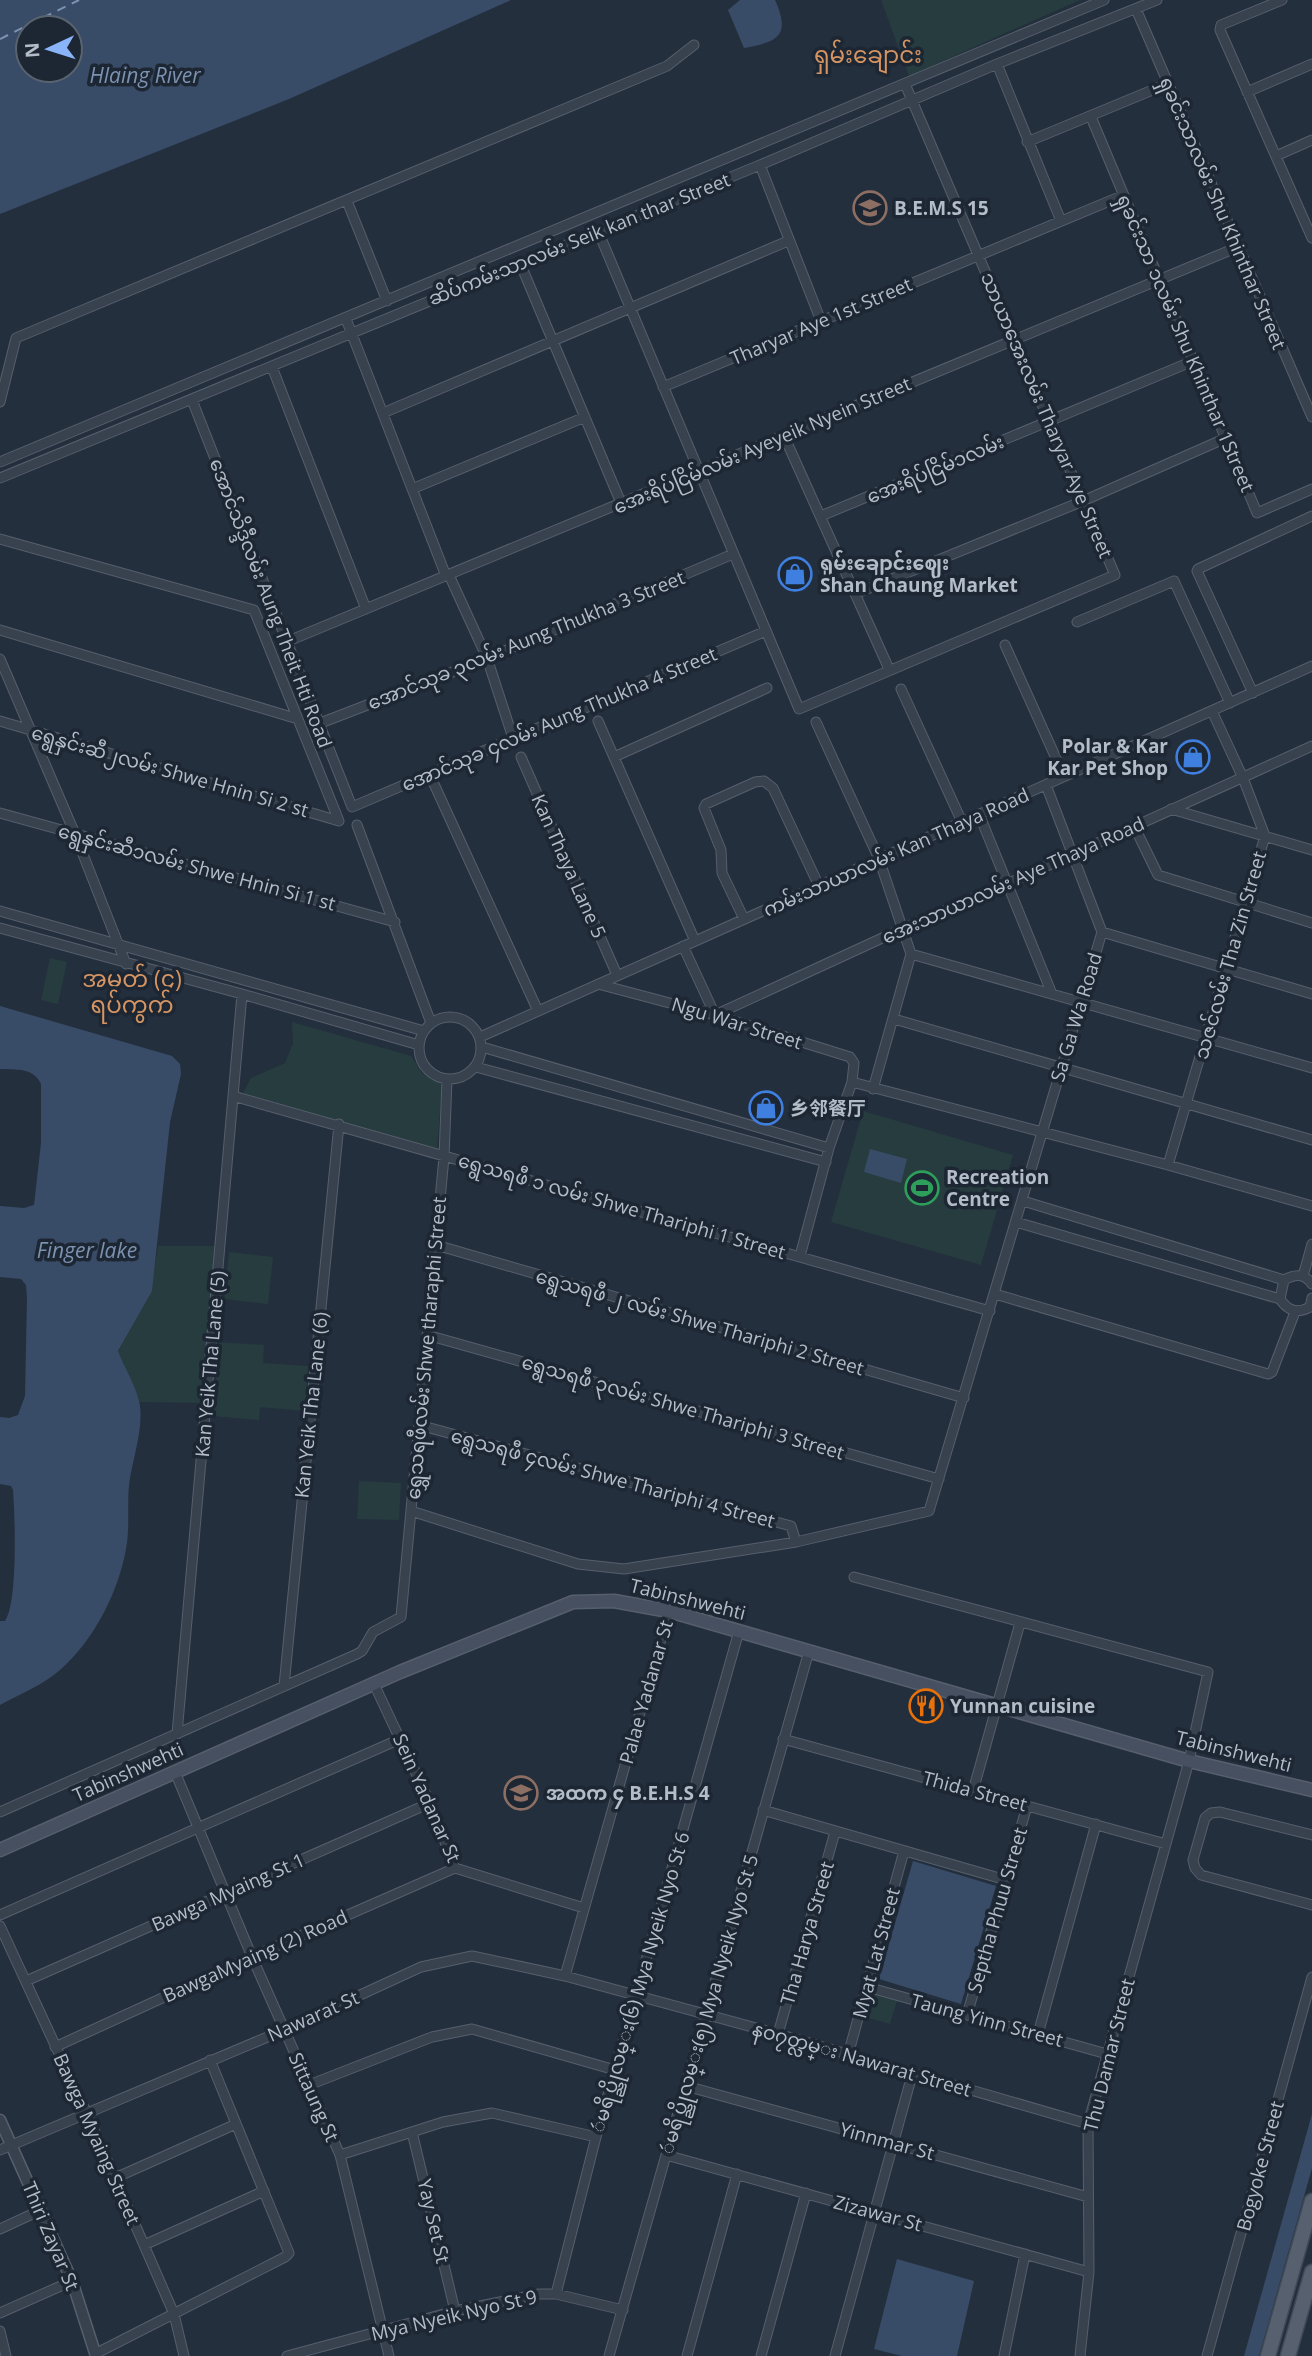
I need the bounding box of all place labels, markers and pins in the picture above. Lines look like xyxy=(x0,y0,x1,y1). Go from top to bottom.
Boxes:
school or university icon: B.E.M.S 15 xyxy=(851,189,889,227)
place label: B.E.M.S 15 xyxy=(894,195,989,221)
place label: ရှမ်းချောင်းဈေး Shan Chaung Market xyxy=(820,550,1018,598)
shop icon: ရှမ်းချောင်းဈေး Shan Chaung Market xyxy=(776,555,814,593)
place label: Polar & Kar Kar Pet Shop xyxy=(1047,733,1168,781)
shop icon: Polar & Kar Kar Pet Shop xyxy=(1174,738,1212,776)
shop icon: 乡邻餐厅 xyxy=(747,1089,785,1127)
place label: 乡邻餐厅 xyxy=(790,1095,866,1121)
place label: Recreation Centre xyxy=(946,1164,1049,1212)
sports icon: Recreation Centre xyxy=(903,1169,941,1207)
restaurant icon: Yunnan cuisine xyxy=(907,1687,945,1725)
place label: Yunnan cuisine xyxy=(950,1693,1095,1719)
school or university icon: အထက ၄ B.E.H.S 4 xyxy=(502,1774,540,1812)
place label: အထက ၄ B.E.H.S 4 xyxy=(546,1780,710,1809)

